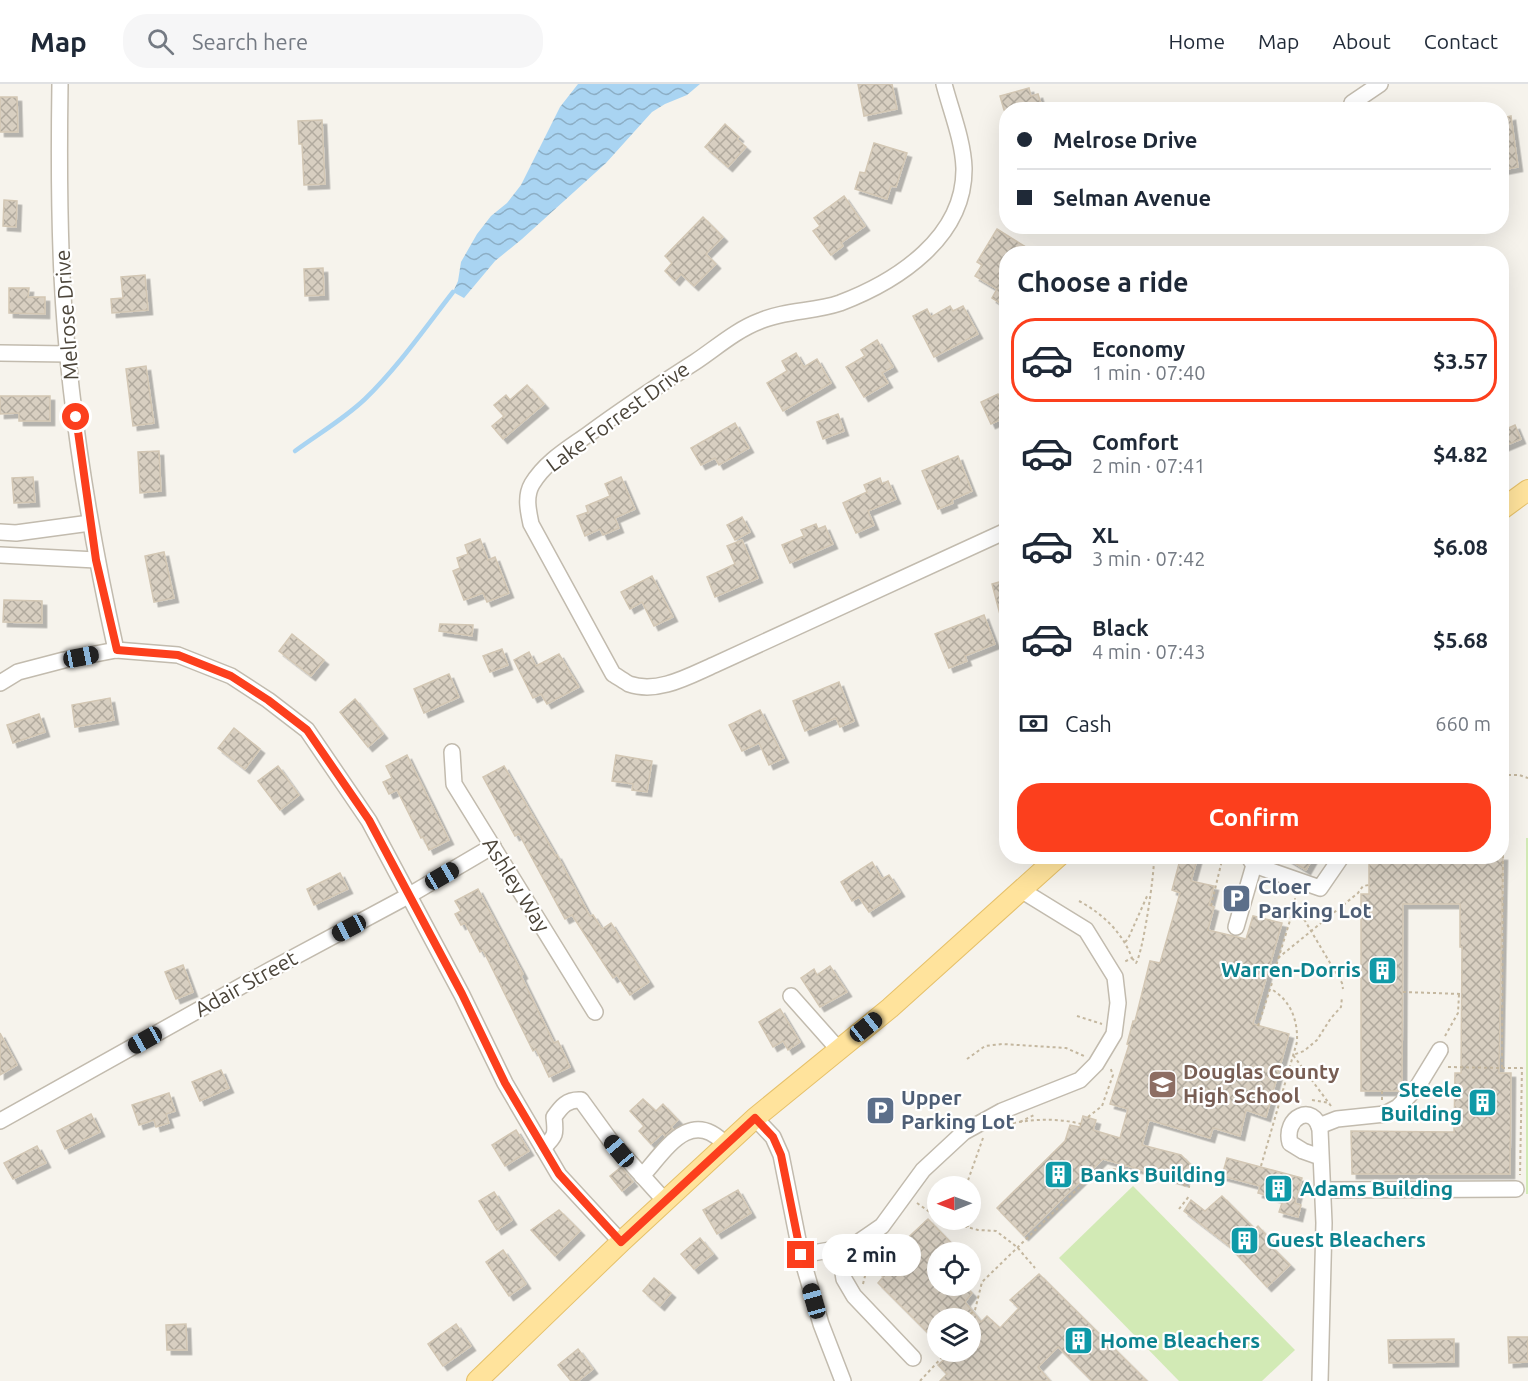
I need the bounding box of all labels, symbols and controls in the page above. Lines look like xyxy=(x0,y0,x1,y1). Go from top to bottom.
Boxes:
search box xyxy=(123,14,543,68)
icon: search xyxy=(144,25,177,58)
text: Map xyxy=(30,26,87,57)
text: Search here xyxy=(192,29,308,54)
text: Home xyxy=(1168,29,1225,53)
text: Map xyxy=(1258,29,1299,53)
text: About xyxy=(1332,29,1391,53)
text: Contact xyxy=(1424,29,1498,53)
text: Melrose Drive xyxy=(1053,127,1197,152)
text: Selman Avenue xyxy=(1053,185,1211,210)
street label: Melrose Drive xyxy=(49,249,83,381)
text: Choose a ride xyxy=(1017,267,1189,297)
icon: car xyxy=(1020,333,1074,387)
text: Economy xyxy=(1092,336,1185,361)
text: $3.57 xyxy=(1433,348,1488,373)
street label: Lake Forrest Drive xyxy=(541,356,694,476)
text: 1 min · 07:40 xyxy=(1092,361,1206,384)
route start xyxy=(62,403,89,430)
icon: car xyxy=(1020,426,1074,480)
text: Comfort xyxy=(1092,429,1179,454)
text: $4.82 xyxy=(1433,441,1488,466)
text: 2 min · 07:41 xyxy=(1092,454,1206,477)
icon: car xyxy=(1020,519,1074,573)
text: XL xyxy=(1092,522,1119,547)
text: $6.08 xyxy=(1433,534,1488,559)
text: 3 min · 07:42 xyxy=(1092,547,1206,570)
icon: car xyxy=(1020,612,1074,666)
text: Black xyxy=(1092,615,1149,640)
text: $5.68 xyxy=(1433,627,1488,652)
text: 4 min · 07:43 xyxy=(1092,640,1206,663)
car xyxy=(62,645,100,669)
icon: cash xyxy=(1017,707,1050,740)
text: Cash xyxy=(1065,711,1112,736)
text: 660 m xyxy=(1435,712,1491,735)
button: Confirm xyxy=(1017,783,1491,852)
street label: Ashley Way xyxy=(478,833,555,936)
car xyxy=(422,859,462,893)
place label: Cloer Parking Lot xyxy=(1258,874,1371,922)
parking icon: Cloer Parking Lot xyxy=(1221,883,1253,915)
car xyxy=(329,912,369,944)
street label: Adair Street xyxy=(190,945,301,1021)
building icon: Warren-Dorris xyxy=(1366,954,1398,986)
place label: Warren-Dorris xyxy=(1221,957,1361,981)
car xyxy=(846,1009,886,1045)
car xyxy=(125,1023,165,1057)
place label: Douglas County High School xyxy=(1183,1059,1339,1107)
school or university icon: Douglas County High School xyxy=(1146,1068,1178,1100)
place label: Steele Building xyxy=(1381,1077,1462,1125)
place label: Upper Parking Lot xyxy=(901,1085,1014,1133)
building icon: Steele Building xyxy=(1467,1086,1499,1118)
parking icon: Upper Parking Lot xyxy=(864,1094,896,1126)
car xyxy=(601,1131,637,1171)
building icon: Banks Building xyxy=(1043,1159,1075,1191)
place label: Banks Building xyxy=(1080,1162,1226,1186)
building icon: Adams Building xyxy=(1263,1173,1295,1205)
north arrow xyxy=(927,1176,981,1230)
map controls xyxy=(927,1176,981,1362)
place label: Adams Building xyxy=(1300,1176,1453,1200)
building icon: Guest Bleachers xyxy=(1229,1224,1261,1256)
place label: Guest Bleachers xyxy=(1266,1227,1426,1251)
callout: 2 min xyxy=(822,1234,921,1276)
route end xyxy=(787,1241,814,1268)
button: locate xyxy=(927,1242,981,1296)
text: 2 min xyxy=(846,1243,897,1266)
car xyxy=(800,1281,828,1321)
button: layers xyxy=(927,1308,981,1362)
building icon: Home Bleachers xyxy=(1063,1325,1095,1357)
place label: Home Bleachers xyxy=(1100,1328,1260,1352)

